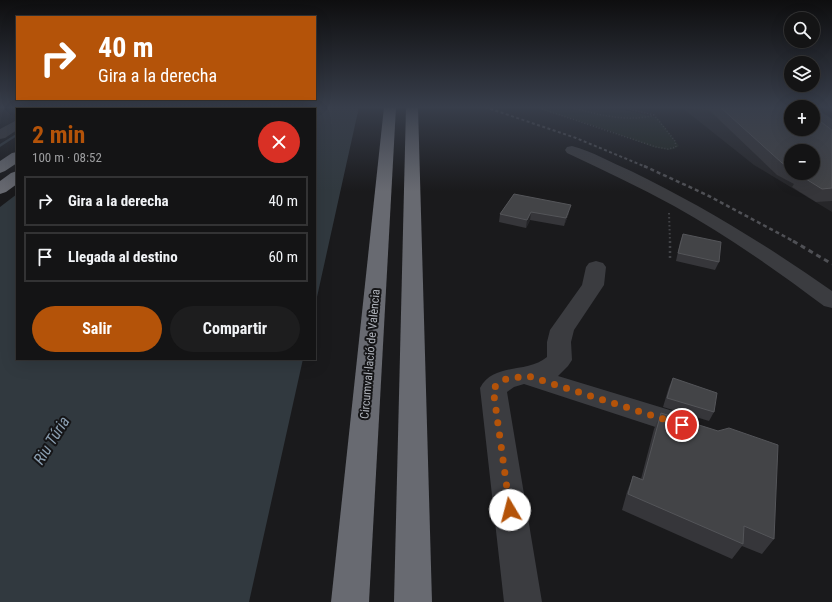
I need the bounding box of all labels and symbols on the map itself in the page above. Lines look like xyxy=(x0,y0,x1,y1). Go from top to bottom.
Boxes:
street label: Circumval·lació de València xyxy=(357,288,383,420)
pin xyxy=(665,408,699,442)
water label: Riu Túria xyxy=(29,413,74,468)
position arrow xyxy=(489,489,531,531)

